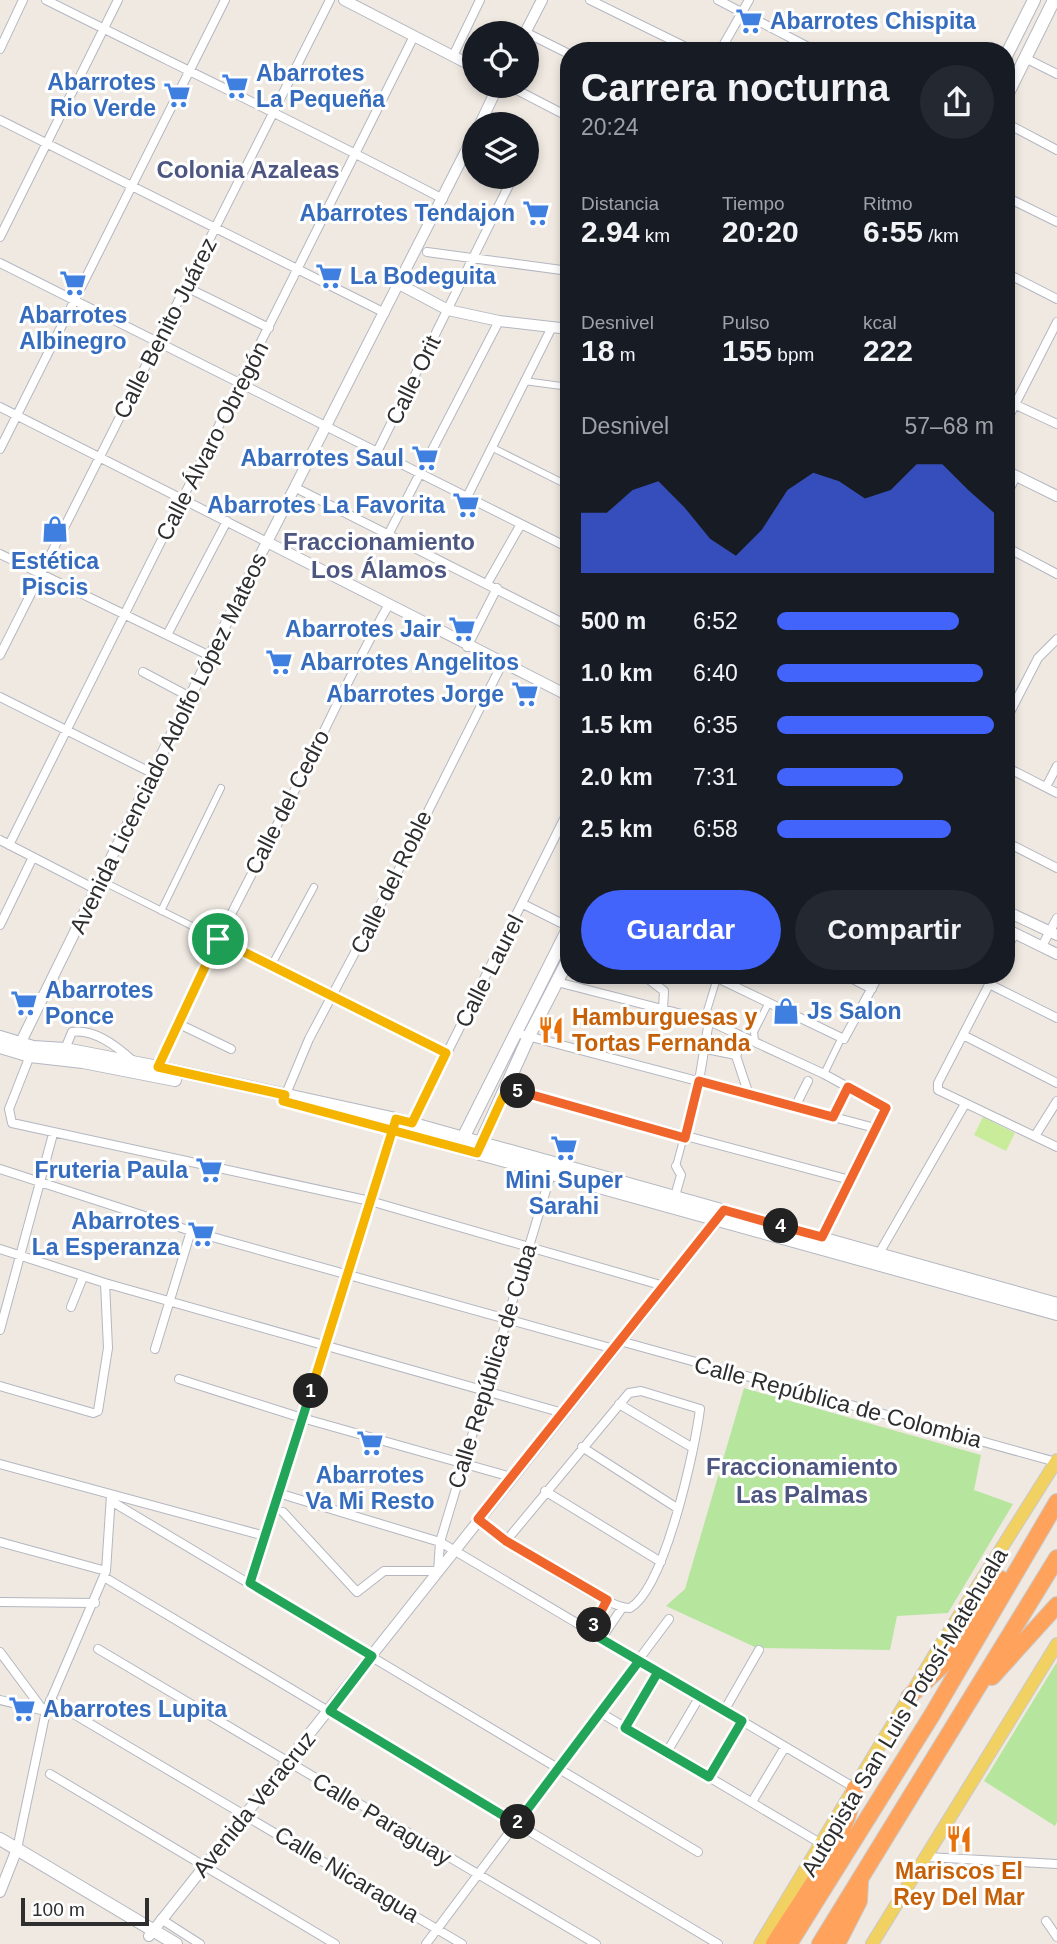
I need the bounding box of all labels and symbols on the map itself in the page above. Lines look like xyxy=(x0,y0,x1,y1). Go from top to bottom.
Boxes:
supermarket icon: Abarrotes Chispita xyxy=(734,6,764,36)
place label: Abarrotes Chispita xyxy=(770,8,976,34)
place label: Abarrotes La Pequeña xyxy=(256,60,385,112)
place label: Abarrotes Rio Verde xyxy=(47,69,156,121)
supermarket icon: Abarrotes La Pequeña xyxy=(220,71,250,101)
supermarket icon: Abarrotes Rio Verde xyxy=(162,80,192,110)
district label: Colonia Azaleas xyxy=(156,156,340,183)
supermarket icon: Abarrotes Tendajon xyxy=(521,198,551,228)
place label: Abarrotes Tendajon xyxy=(299,200,515,226)
street label: Calle Benito Juárez xyxy=(108,233,222,423)
supermarket icon: La Bodeguita xyxy=(314,261,344,291)
place label: La Bodeguita xyxy=(350,263,496,289)
supermarket icon: Abarrotes Albinegro xyxy=(58,268,88,298)
place label: Abarrotes Albinegro xyxy=(19,302,127,354)
street label: Calle Orit xyxy=(380,331,446,429)
street label: Calle Álvaro Obregón xyxy=(150,337,274,545)
supermarket icon: Abarrotes Saul xyxy=(410,443,440,473)
place label: Abarrotes Saul xyxy=(240,445,404,471)
supermarket icon: Abarrotes La Favorita xyxy=(451,490,481,520)
place label: Abarrotes La Favorita xyxy=(207,492,445,518)
shop icon: Estética Piscis xyxy=(40,514,70,544)
district label: Fraccionamiento Los Álamos xyxy=(283,528,475,583)
place label: Estética Piscis xyxy=(11,548,99,600)
street label: Avenida Licenciado Adolfo López Mateos xyxy=(64,548,272,938)
supermarket icon: Abarrotes Jair xyxy=(447,614,477,644)
place label: Abarrotes Jair xyxy=(285,616,441,642)
supermarket icon: Abarrotes Angelitos xyxy=(264,647,294,677)
place label: Abarrotes Angelitos xyxy=(300,649,519,675)
supermarket icon: Abarrotes Jorge xyxy=(510,679,540,709)
place label: Abarrotes Jorge xyxy=(326,681,504,707)
street label: Calle del Cedro xyxy=(239,725,335,879)
street label: Calle del Roble xyxy=(345,806,437,958)
pin xyxy=(188,909,248,969)
street label: Calle Laurel xyxy=(450,910,528,1032)
place label: Abarrotes Ponce xyxy=(45,977,154,1029)
supermarket icon: Abarrotes Ponce xyxy=(9,988,39,1018)
shop icon: Js Salon xyxy=(771,996,801,1026)
place label: Js Salon xyxy=(807,998,902,1024)
place label: Hamburguesas y Tortas Fernanda xyxy=(572,1004,758,1056)
restaurant icon: Hamburguesas y Tortas Fernanda xyxy=(536,1015,566,1045)
pin: 5 xyxy=(500,1074,536,1108)
supermarket icon: Mini Super Sarahi xyxy=(549,1133,579,1163)
supermarket icon: Fruteria Paula xyxy=(194,1155,224,1185)
place label: Fruteria Paula xyxy=(35,1157,188,1183)
place label: Mini Super Sarahi xyxy=(505,1167,623,1219)
place label: Abarrotes La Esperanza xyxy=(32,1208,180,1260)
pin: 4 xyxy=(764,1208,798,1244)
supermarket icon: Abarrotes La Esperanza xyxy=(186,1219,216,1249)
street label: Calle República de Cuba xyxy=(442,1240,542,1491)
street label: Calle República de Colombia xyxy=(691,1351,985,1453)
pin: 1 xyxy=(294,1374,328,1408)
supermarket icon: Abarrotes Va Mi Resto xyxy=(355,1428,385,1458)
district label: Fraccionamiento Las Palmas xyxy=(706,1453,898,1508)
place label: Abarrotes Va Mi Resto xyxy=(305,1462,435,1514)
street label: Autopista San Luis Potosí-Matehuala xyxy=(795,1543,1013,1881)
pin: 3 xyxy=(576,1608,612,1642)
supermarket icon: Abarrotes Lupita xyxy=(7,1694,37,1724)
place label: Abarrotes Lupita xyxy=(43,1696,227,1722)
street label: Avenida Veracruz xyxy=(187,1726,321,1882)
street label: Calle Paraguay xyxy=(308,1767,457,1871)
pin: 2 xyxy=(500,1804,536,1840)
street label: Calle Nicaragua xyxy=(270,1821,424,1927)
restaurant icon: Mariscos El Rey Del Mar xyxy=(944,1824,974,1854)
place label: Mariscos El Rey Del Mar xyxy=(893,1858,1025,1910)
scale bar xyxy=(21,1895,149,1927)

